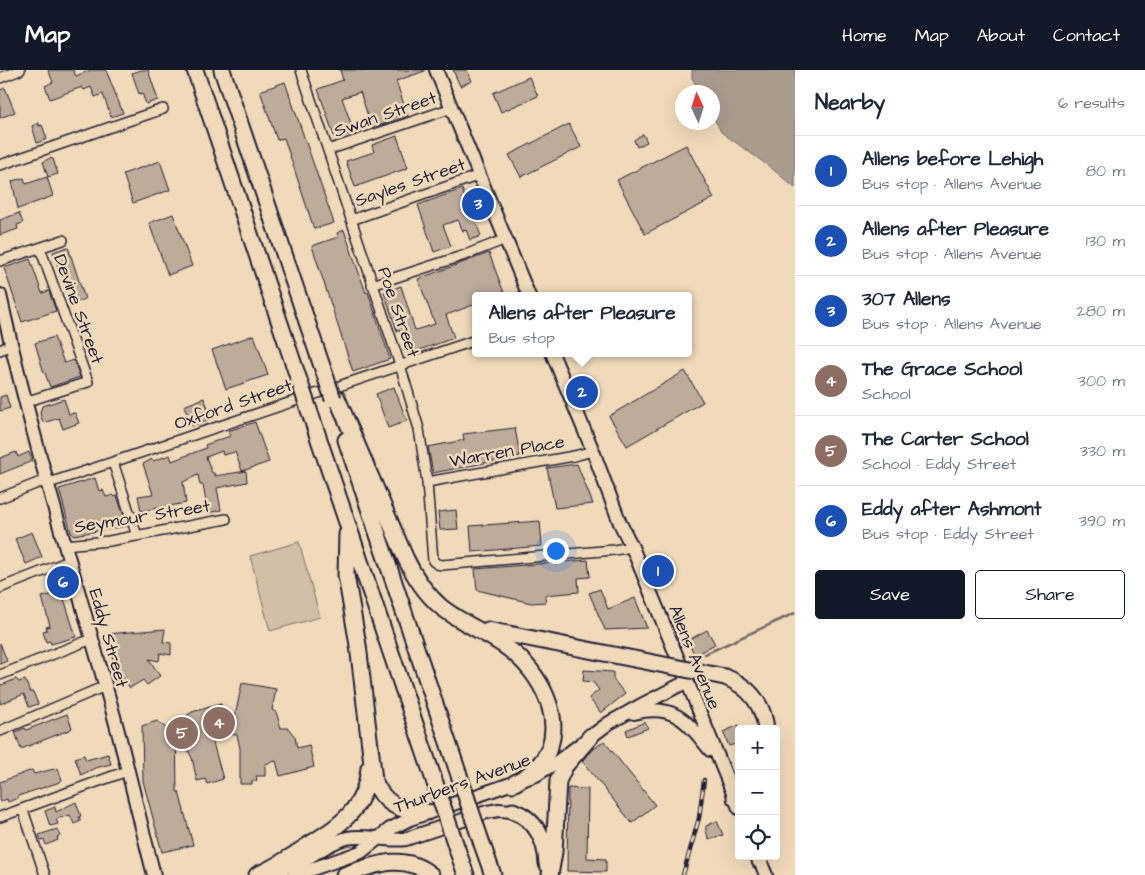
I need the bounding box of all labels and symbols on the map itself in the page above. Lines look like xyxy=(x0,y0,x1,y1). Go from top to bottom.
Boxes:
street label: Swan Street xyxy=(331,85,441,144)
north arrow xyxy=(675,85,720,130)
street label: Sayles Street xyxy=(352,152,470,214)
pin: 3 xyxy=(462,185,494,223)
street label: Devine Street xyxy=(47,251,110,368)
street label: Poe Street xyxy=(371,264,426,361)
street label: Oxford Street xyxy=(171,372,296,436)
pin: 2 xyxy=(566,373,598,411)
street label: Warren Place xyxy=(448,429,567,474)
street label: Seymour Street xyxy=(72,493,213,541)
your location xyxy=(543,538,569,564)
pin: 1 xyxy=(642,552,674,590)
pin: 6 xyxy=(47,563,79,601)
street label: Eddy Street xyxy=(82,586,135,691)
street label: Allens Avenue xyxy=(662,601,727,713)
pin: 4 xyxy=(203,704,235,742)
pin: 5 xyxy=(166,714,198,752)
street label: Thurbers Avenue xyxy=(390,747,534,820)

